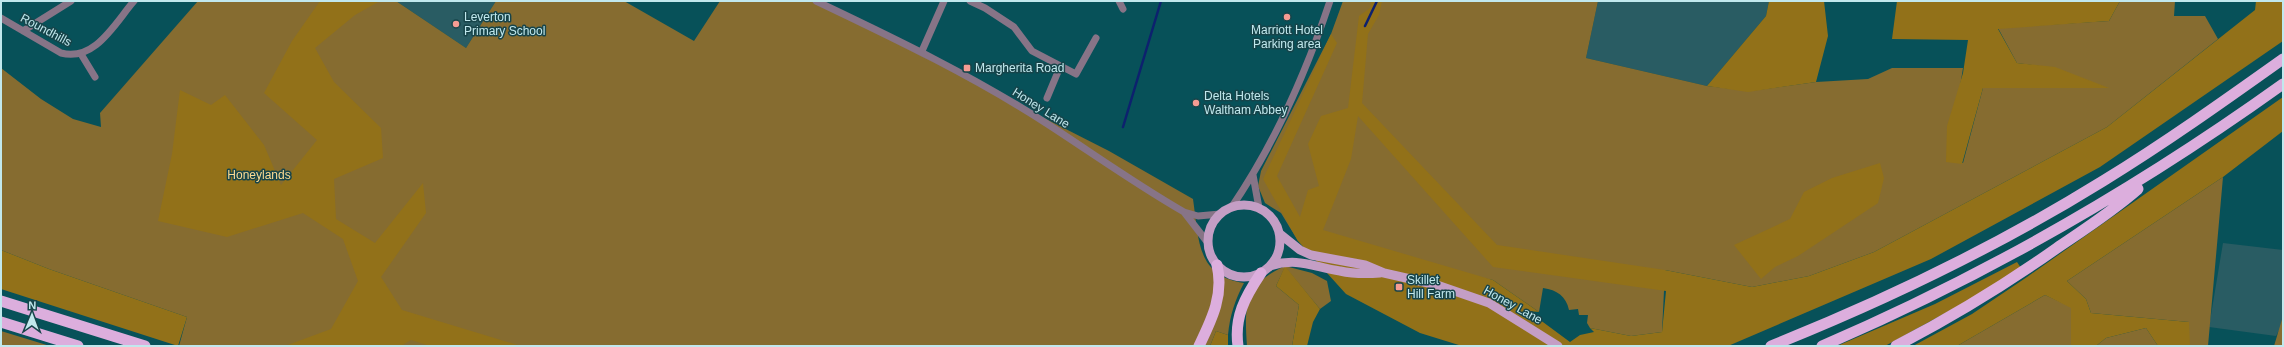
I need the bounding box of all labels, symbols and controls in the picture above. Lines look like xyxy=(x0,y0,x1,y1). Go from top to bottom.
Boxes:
place label: Leverton Primary School xyxy=(464,10,545,38)
street label: Roundhills xyxy=(18,11,74,49)
marker: Marriott Hotel Parking area xyxy=(1282,12,1292,22)
marker: Leverton Primary School xyxy=(451,19,461,29)
place label: Marriott Hotel Parking area xyxy=(1251,23,1323,51)
place label: Margherita Road xyxy=(975,61,1064,75)
marker: Margherita Road xyxy=(962,63,972,73)
street label: Honey Lane xyxy=(1010,85,1072,131)
place label: Delta Hotels Waltham Abbey xyxy=(1204,89,1288,117)
marker: Delta Hotels Waltham Abbey xyxy=(1191,98,1201,108)
park label: Honeylands xyxy=(227,168,291,182)
place label: Skillet Hill Farm xyxy=(1407,273,1455,301)
marker: Skillet Hill Farm xyxy=(1394,282,1404,292)
street label: Honey Lane xyxy=(1481,283,1545,327)
north arrow xyxy=(12,295,52,335)
text: N xyxy=(28,299,36,311)

